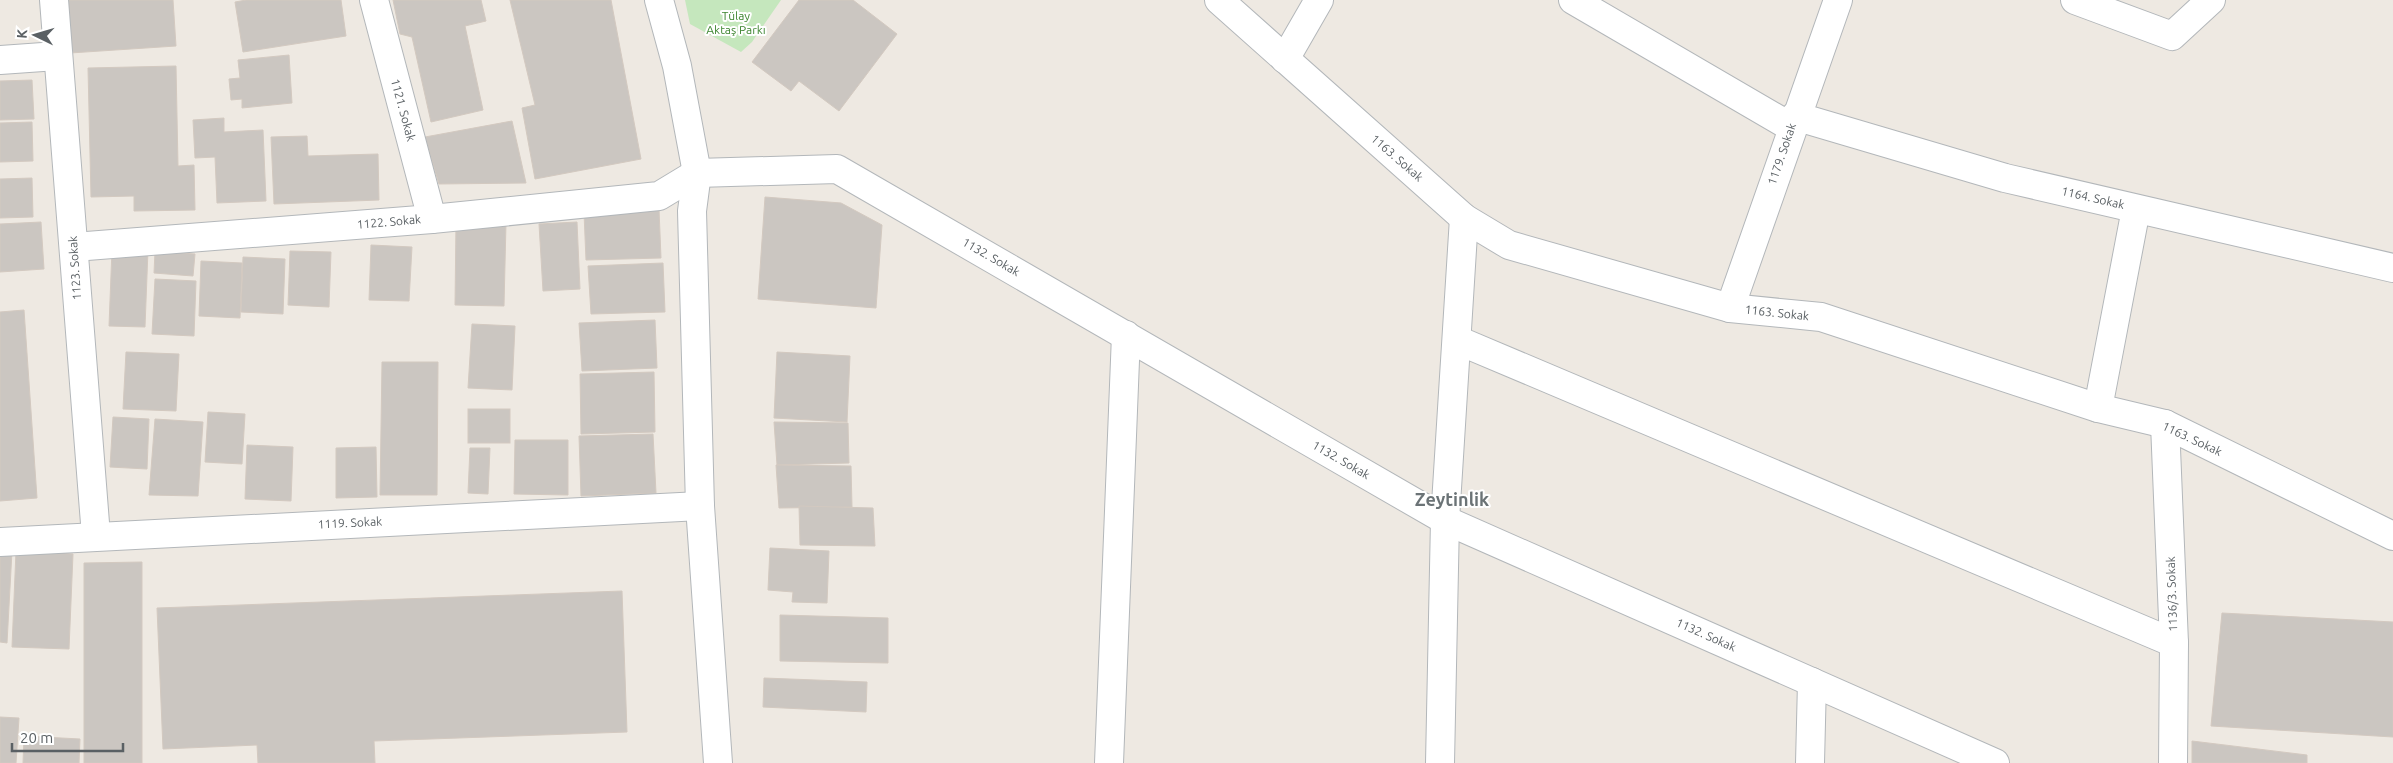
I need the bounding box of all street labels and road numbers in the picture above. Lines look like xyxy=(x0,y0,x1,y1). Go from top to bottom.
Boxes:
street label: 1121. Sokak xyxy=(389,77,418,143)
street label: 1179. Sokak xyxy=(1765,121,1798,186)
street label: 1163. Sokak xyxy=(1369,132,1426,184)
street label: 1164. Sokak xyxy=(2060,184,2126,211)
street label: 1122. Sokak xyxy=(356,212,422,231)
street label: 1123. Sokak xyxy=(66,235,83,301)
street label: 1132. Sokak xyxy=(960,235,1022,278)
street label: 1163. Sokak xyxy=(1744,303,1810,322)
street label: 1163. Sokak xyxy=(2160,419,2224,458)
street label: 1132. Sokak xyxy=(1310,438,1372,481)
street label: 1119. Sokak xyxy=(317,514,382,531)
street label: 1136/3. Sokak xyxy=(2164,556,2179,632)
street label: 1132. Sokak xyxy=(1674,616,1738,654)

